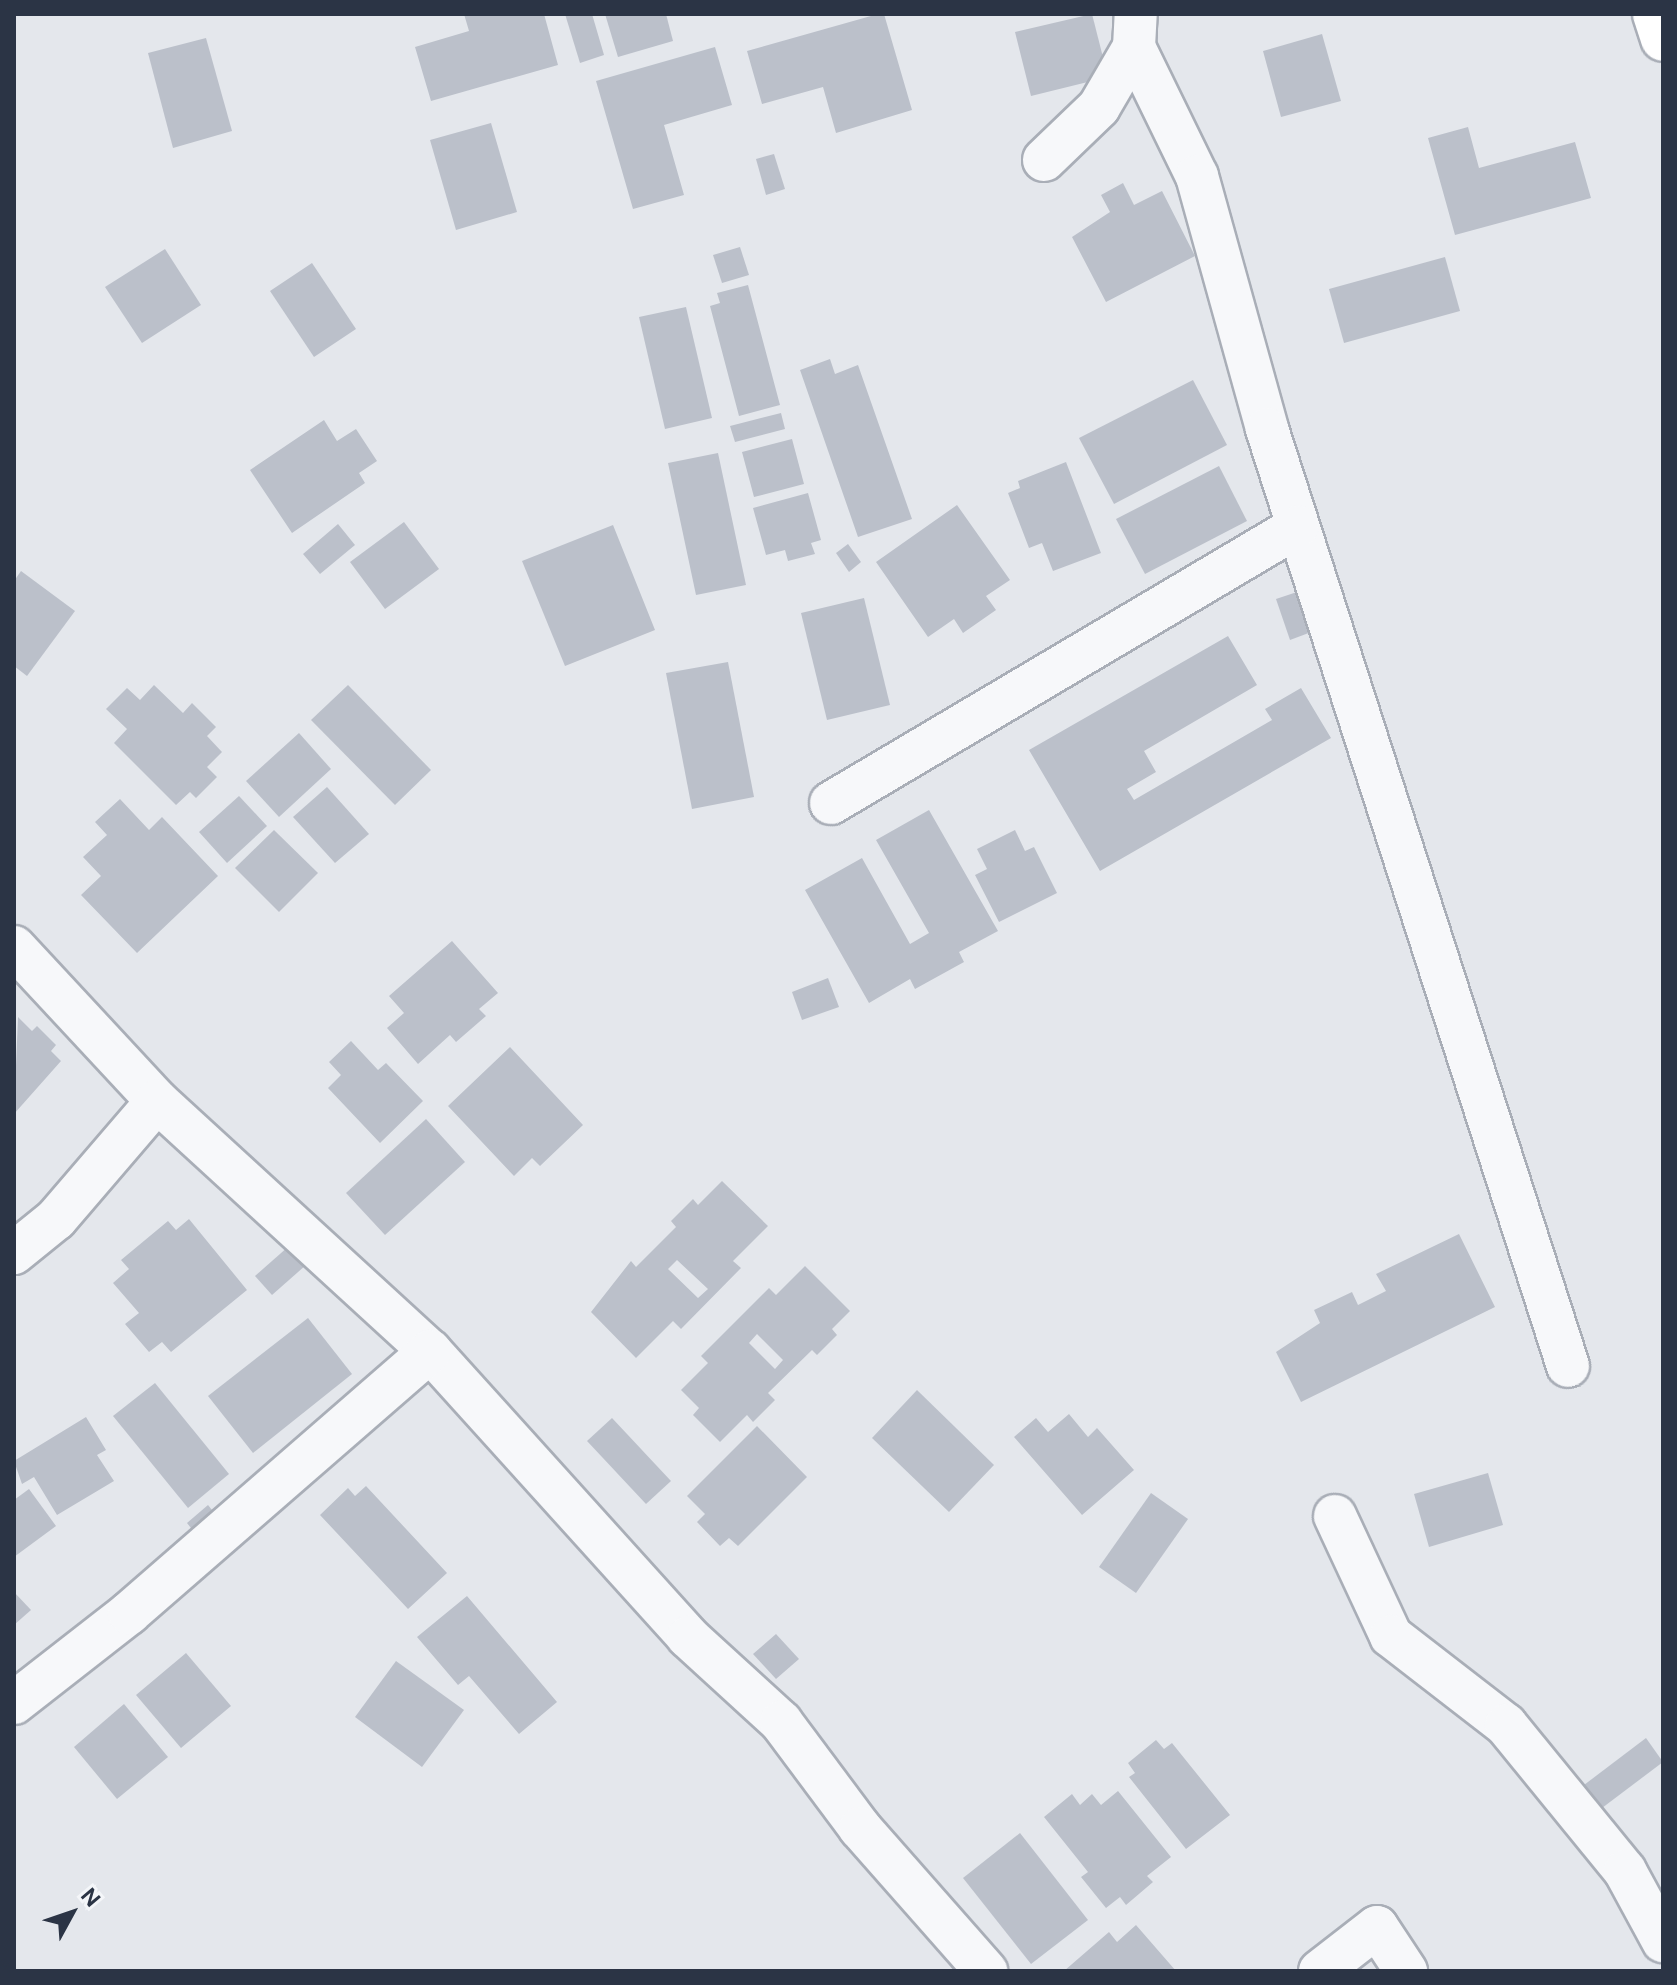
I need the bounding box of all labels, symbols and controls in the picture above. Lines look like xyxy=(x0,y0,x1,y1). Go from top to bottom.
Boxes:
north arrow xyxy=(32,1873,112,1953)
text: N xyxy=(74,1882,107,1913)

